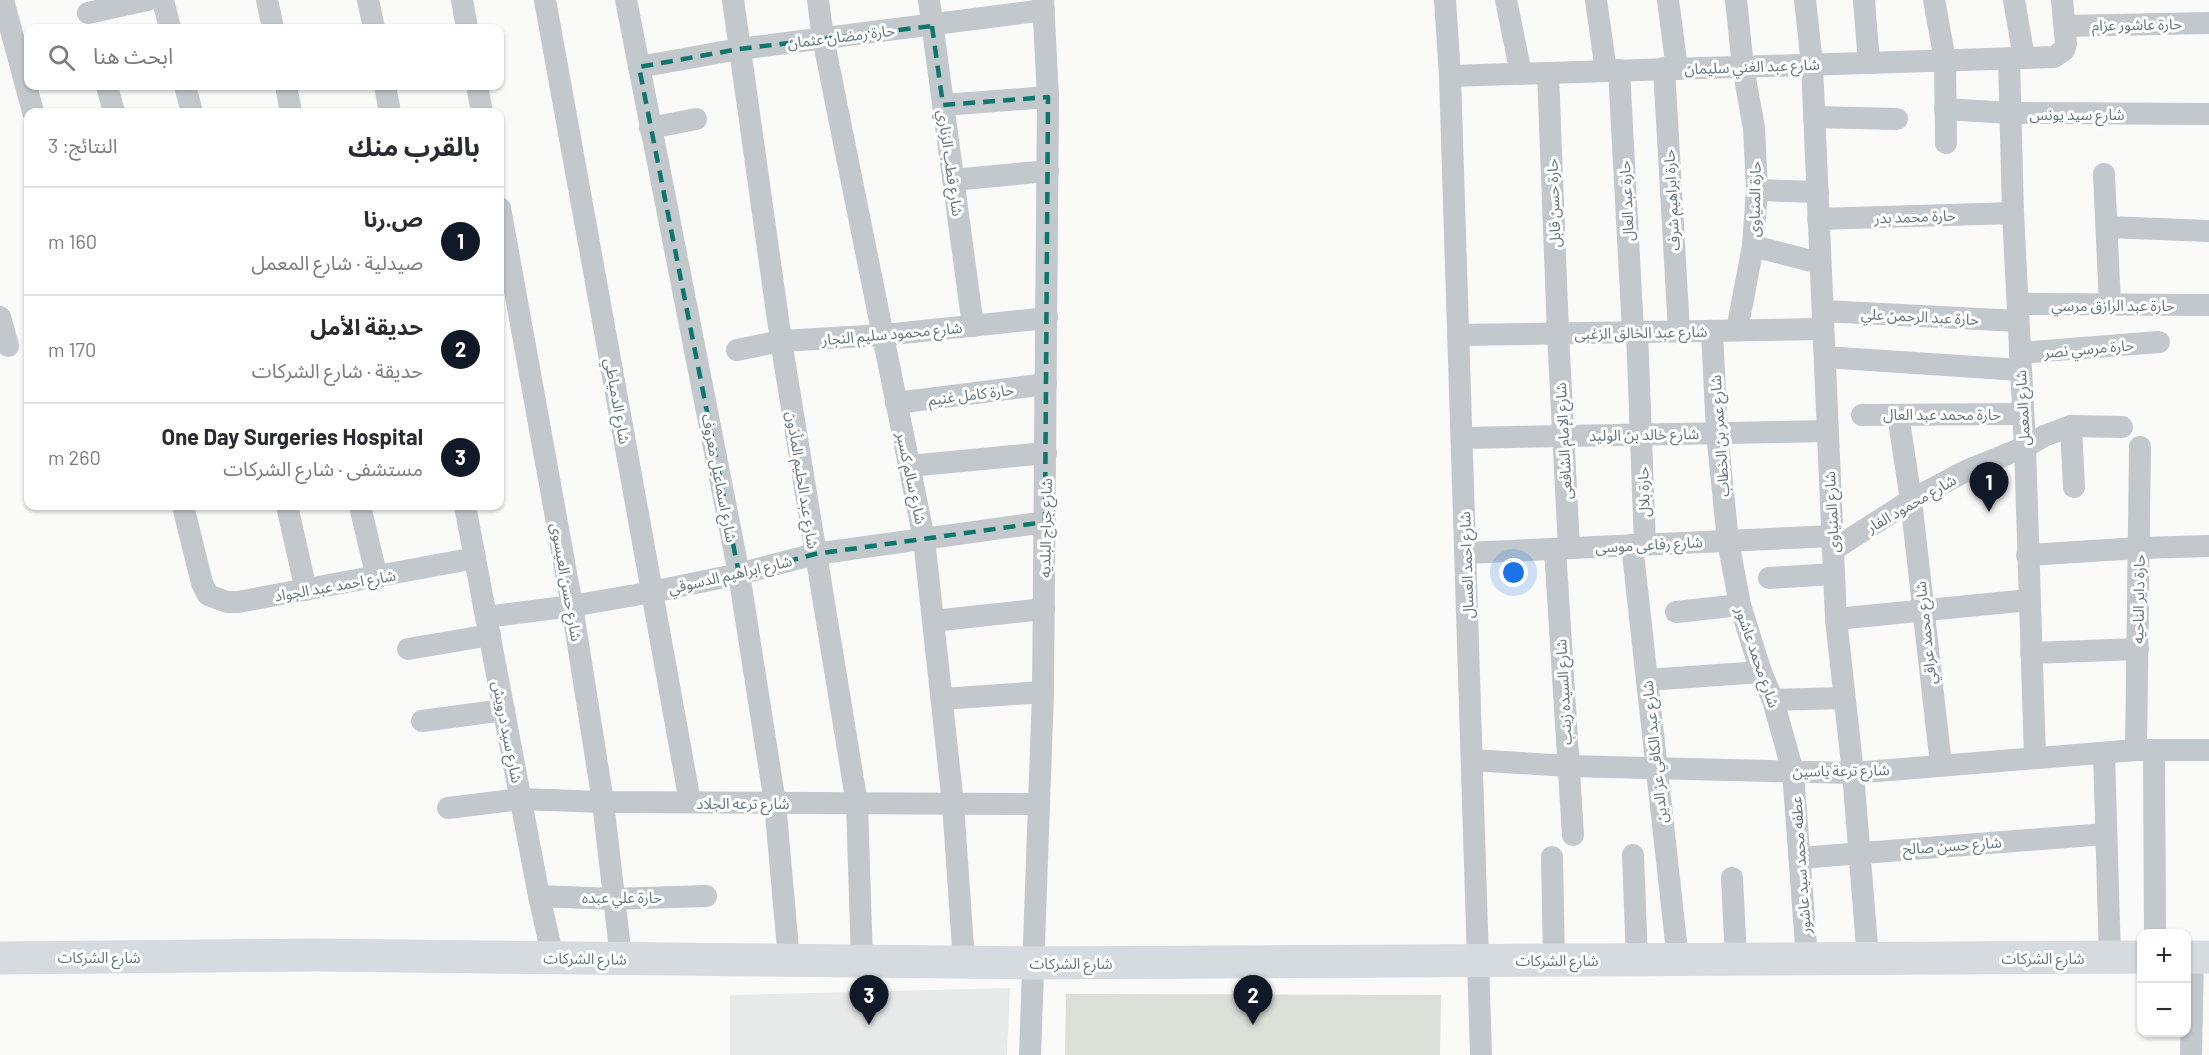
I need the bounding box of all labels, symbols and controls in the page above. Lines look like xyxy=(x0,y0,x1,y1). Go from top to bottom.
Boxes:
street label: حارة عاشور عزام xyxy=(2092,14,2183,37)
street label: حارة رمضان عثمان xyxy=(786,20,896,53)
search box xyxy=(24,24,504,90)
icon: search xyxy=(45,41,78,74)
text: ابحث هنا xyxy=(93,42,173,68)
street label: شارع عبد الغني سليمان xyxy=(1684,55,1820,81)
street label: شارع سيد يونس xyxy=(2029,105,2125,127)
street label: شارع قطب الزناري xyxy=(931,109,967,218)
text: بالقرب منك xyxy=(348,130,480,161)
text: النتائج: 3 xyxy=(48,133,118,157)
street label: حارة ابراهيم شرف xyxy=(1659,149,1686,251)
street label: حارة حسن قابل xyxy=(1542,158,1565,248)
street label: حارة عبد العال xyxy=(1615,160,1638,242)
street label: حارة المنياوى xyxy=(1744,160,1765,237)
text: ص.رنا xyxy=(363,205,423,231)
street label: حارة محمد بدر xyxy=(1873,206,1956,227)
text: 160 m xyxy=(48,229,97,253)
text: 1 xyxy=(457,229,464,253)
text: صيدلية · شارع المعمل xyxy=(251,250,423,274)
street label: حارة عبد الرازق مرسي xyxy=(2051,296,2175,317)
street label: حارة عبد الرحمن علي xyxy=(1860,304,1980,332)
text: حديقة الأمل xyxy=(310,313,423,339)
street label: شارع محمود سليم النجار xyxy=(820,318,964,352)
street label: شارع عبد الخالق الزغبى xyxy=(1574,322,1708,346)
street label: حارة مرسي نصر xyxy=(2042,335,2135,364)
text: 170 m xyxy=(48,337,96,361)
text: 2 xyxy=(455,337,466,361)
street label: شارع الدمياطي xyxy=(598,357,634,446)
text: حديقة · شارع الشركات xyxy=(252,358,423,382)
street label: شارع المعمل xyxy=(2011,369,2037,446)
street label: شارع عمر بن الخطاب xyxy=(1706,374,1736,498)
street label: حارة كامل غنيم xyxy=(927,380,1015,411)
street label: شارع الإمام الشافعى xyxy=(1551,382,1579,500)
street label: حارة محمد عبد العال xyxy=(1883,405,2001,424)
street label: شارع عبد الحليم المأذون xyxy=(779,410,823,551)
street label: شارع اسماعيل معروف xyxy=(695,412,741,545)
text: One Day Surgeries Hospital xyxy=(161,423,423,449)
street label: شارع خالد بن الوليد xyxy=(1589,424,1700,448)
street label: شارع سالم كسبر xyxy=(889,429,931,527)
text: 260 m xyxy=(48,445,101,469)
text: 3 xyxy=(455,445,466,469)
text: مستشفى · شارع الشركات xyxy=(223,456,423,480)
pin: 1 xyxy=(1970,462,2008,512)
street label: حارة بلال xyxy=(1633,466,1654,518)
street label: شارع المنياوى xyxy=(1820,470,1846,553)
street label: شارع محمود الفار xyxy=(1862,470,1961,540)
street label: شارع جراج البلديه xyxy=(1035,478,1059,578)
street label: شارع احمد العسال xyxy=(1455,511,1481,619)
street label: شارع حسن العيسوى xyxy=(544,521,586,644)
street label: شارع رفاعى موسى xyxy=(1595,532,1704,560)
street label: شارع ابراهيم الدسوقي xyxy=(666,551,795,601)
street label: حارة داير الناحيه xyxy=(2128,554,2149,644)
your location xyxy=(1499,558,1528,587)
street label: شارع احمد عبد الجواد xyxy=(273,565,398,608)
street label: شارع محمد عراقي xyxy=(1911,580,1943,686)
street label: شارع محمد عاشور xyxy=(1728,603,1784,711)
street label: شارع السيده زينب xyxy=(1551,638,1579,745)
street label: شارع سيد درويش xyxy=(485,679,527,785)
street label: شارع عبد الكافي عز الدين xyxy=(1638,679,1674,824)
street label: شارع ترعة ياسين xyxy=(1792,760,1890,784)
street label: شارع ترعه الجلاد xyxy=(696,794,790,816)
street label: عطفه محمد سيد عاشور xyxy=(1786,795,1815,935)
street label: شارع حسن صالح xyxy=(1902,833,2003,861)
street label: حارة علي عبده xyxy=(582,888,662,909)
map controls xyxy=(2137,929,2191,1037)
button: + xyxy=(2137,929,2191,983)
street label: شارع الشركات xyxy=(57,948,141,970)
street label: شارع الشركات xyxy=(543,948,627,972)
street label: شارع الشركات xyxy=(2001,949,2085,971)
street label: شارع الشركات xyxy=(1515,951,1599,973)
street label: شارع الشركات xyxy=(1029,954,1113,976)
pin: 3 xyxy=(850,976,888,1025)
pin: 2 xyxy=(1234,976,1272,1025)
button: − xyxy=(2137,983,2191,1037)

